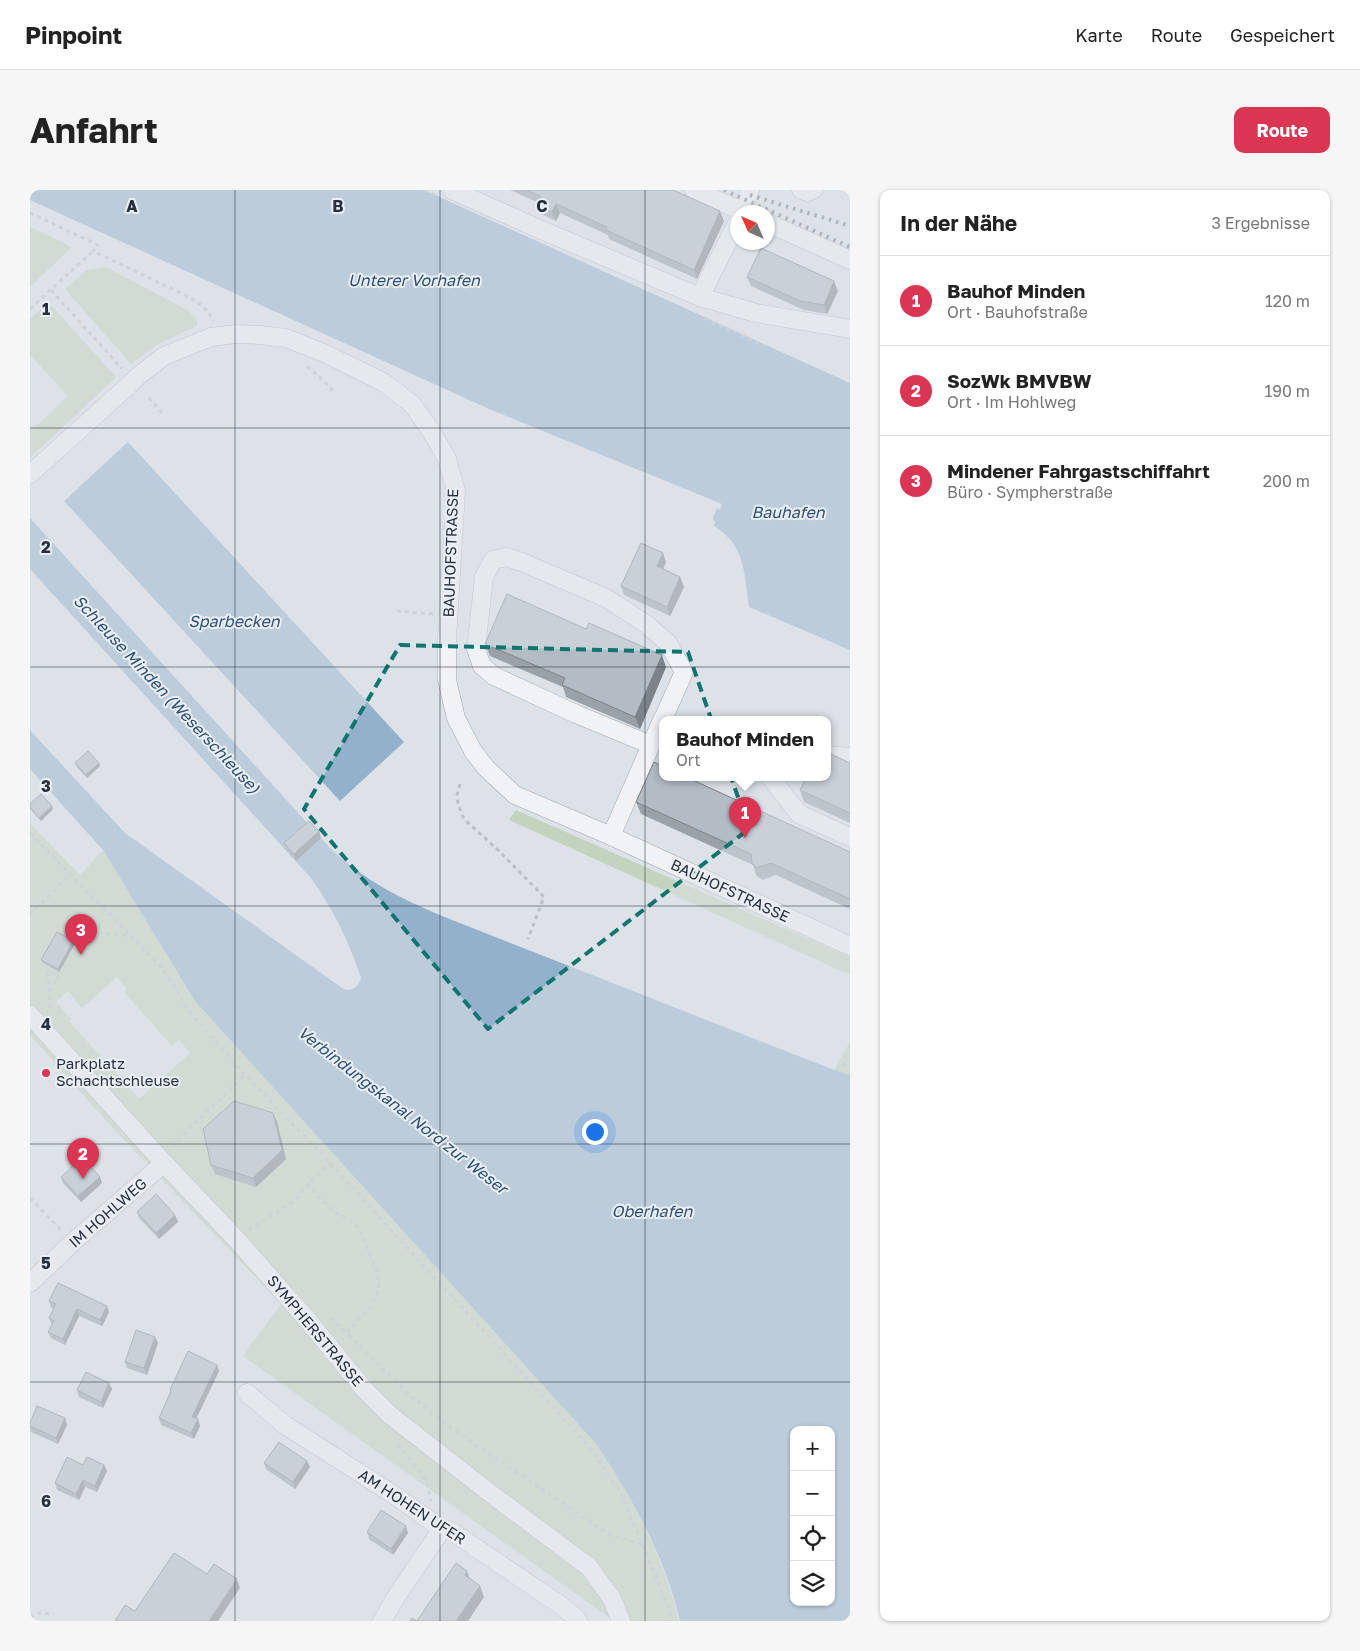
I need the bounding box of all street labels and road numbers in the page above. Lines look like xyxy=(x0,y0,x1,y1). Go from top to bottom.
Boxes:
street label: BAUHOFSTRASSE xyxy=(439,488,461,618)
street label: BAUHOFSTRASSE xyxy=(668,855,793,925)
street label: IM HOHLWEG xyxy=(65,1174,150,1251)
street label: SYMPHERSTRASSE xyxy=(264,1271,368,1390)
street label: AM HOHEN UFER xyxy=(356,1465,470,1548)

